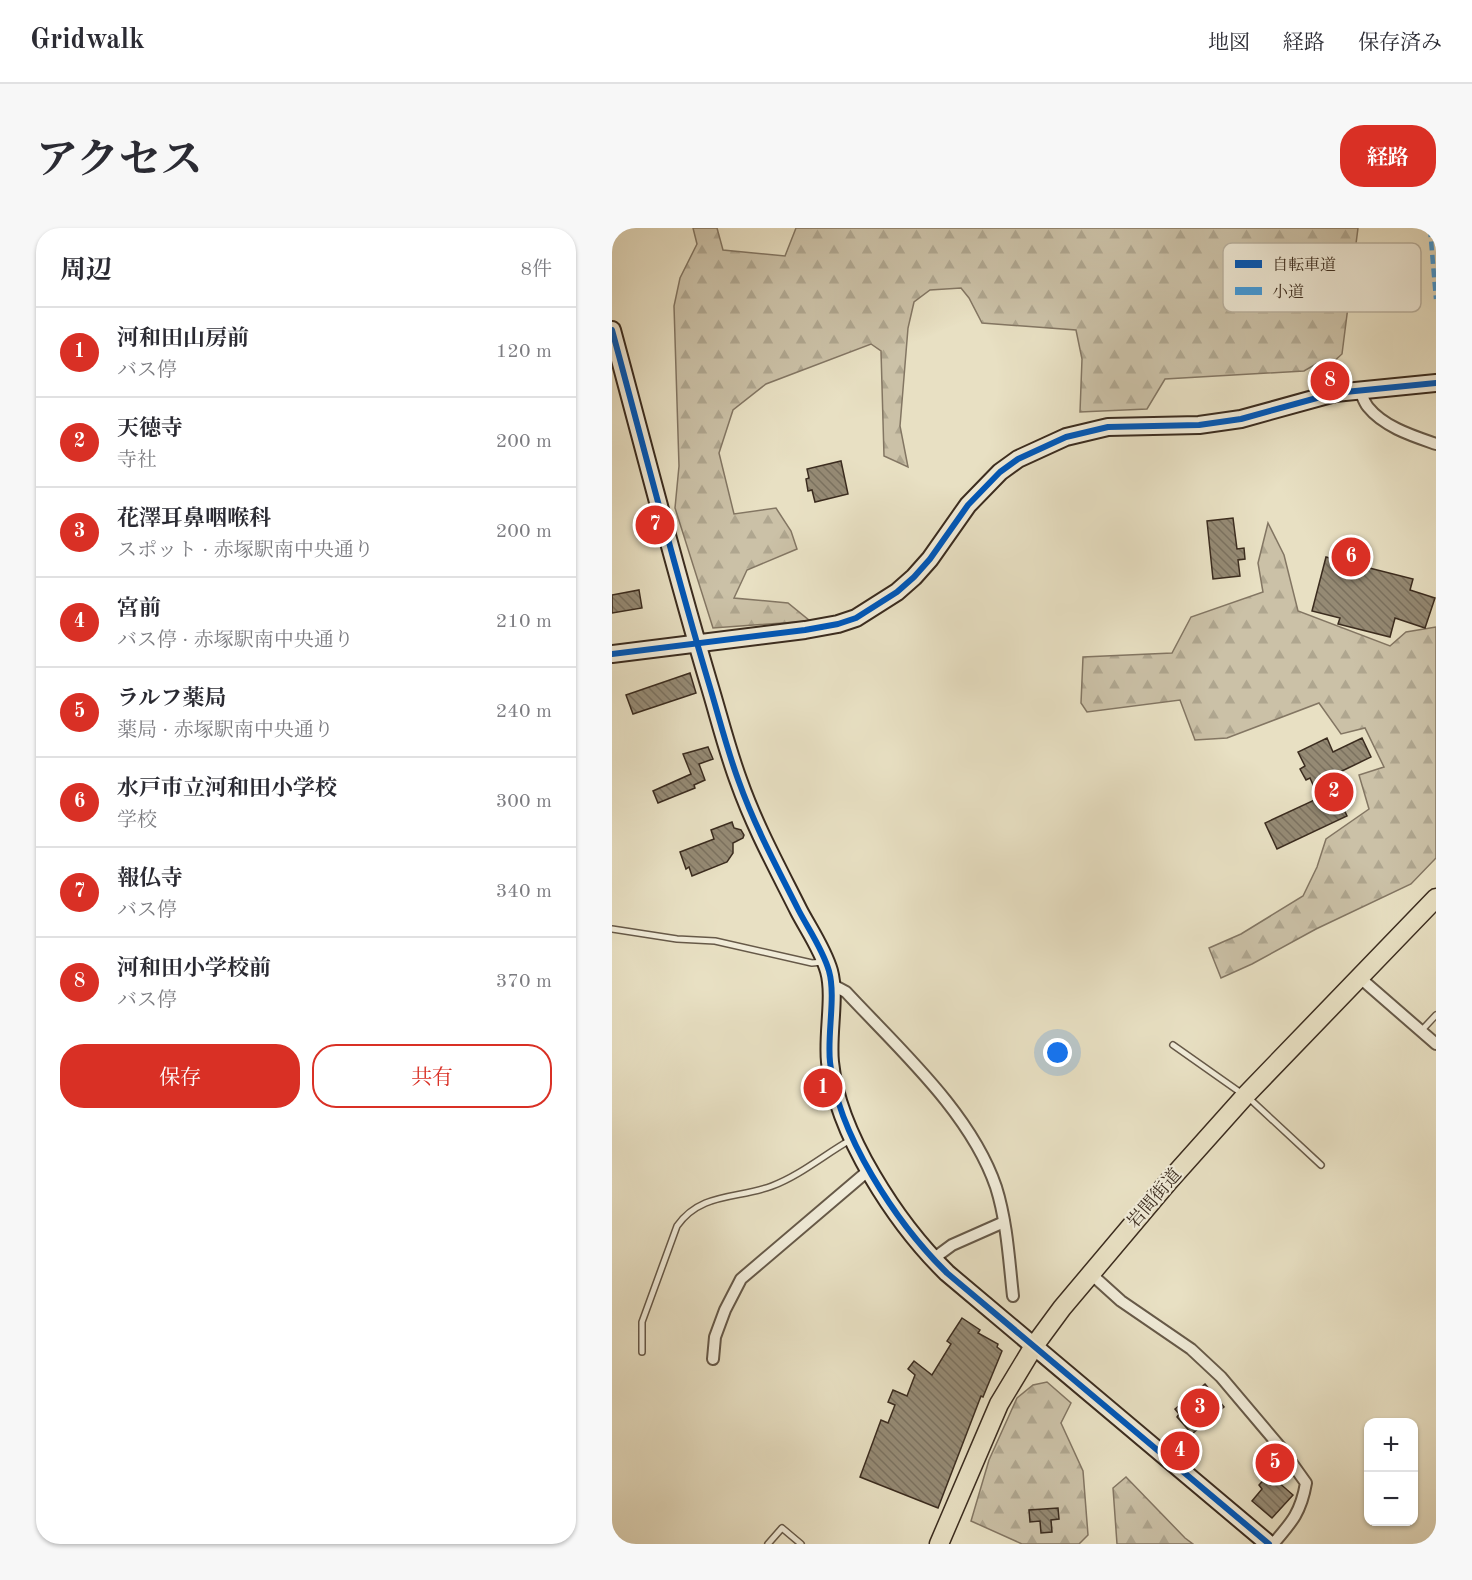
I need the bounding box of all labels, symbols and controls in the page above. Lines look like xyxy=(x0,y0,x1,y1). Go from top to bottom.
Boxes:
text: Gridwalk xyxy=(30,27,145,55)
text: 地図 xyxy=(1208,33,1250,54)
text: 経路 xyxy=(1283,33,1325,54)
text: 保存済み xyxy=(1358,33,1442,54)
button: 経路 xyxy=(1340,125,1436,187)
text: アクセス xyxy=(36,141,203,183)
legend xyxy=(1223,243,1421,312)
text: 自転車道 xyxy=(1272,256,1336,274)
text: 周辺 xyxy=(60,258,112,284)
text: 8件 xyxy=(520,260,552,280)
text: 小道 xyxy=(1272,283,1304,301)
text: 河和田山房前 xyxy=(117,328,249,350)
text: 1 xyxy=(74,342,85,362)
text: 120 m xyxy=(496,342,552,362)
pin: 8 xyxy=(1310,358,1350,404)
text: バス停 xyxy=(117,361,177,381)
text: 天徳寺 xyxy=(117,418,183,440)
text: 2 xyxy=(74,432,85,452)
text: 200 m xyxy=(496,432,552,452)
text: 寺社 xyxy=(117,451,157,471)
pin: 7 xyxy=(636,502,675,548)
text: 花澤耳鼻咽喉科 xyxy=(117,508,271,530)
text: 3 xyxy=(74,522,85,542)
text: 200 m xyxy=(496,522,552,542)
pin: 6 xyxy=(1332,534,1370,580)
text: スポット · 赤塚駅南中央通り xyxy=(117,541,374,561)
text: 宮前 xyxy=(117,598,161,620)
text: 4 xyxy=(74,612,85,632)
text: 210 m xyxy=(496,612,552,632)
text: バス停 · 赤塚駅南中央通り xyxy=(117,631,354,651)
text: ラルフ薬局 xyxy=(117,688,226,710)
text: 5 xyxy=(74,702,85,722)
text: 240 m xyxy=(496,702,552,722)
text: 薬局 · 赤塚駅南中央通り xyxy=(117,721,334,741)
pin: 2 xyxy=(1314,770,1354,814)
text: 水戸市立河和田小学校 xyxy=(117,778,337,800)
text: 6 xyxy=(74,792,85,812)
text: 300 m xyxy=(496,792,552,812)
text: 学校 xyxy=(117,811,157,831)
text: 報仏寺 xyxy=(117,868,183,890)
text: 7 xyxy=(74,882,85,902)
text: 340 m xyxy=(496,882,552,902)
text: バス停 xyxy=(117,901,177,921)
text: 河和田小学校前 xyxy=(117,958,271,980)
text: 8 xyxy=(74,972,85,992)
text: 370 m xyxy=(496,972,552,992)
text: バス停 xyxy=(117,991,177,1011)
your location xyxy=(1043,1038,1072,1067)
button: 保存 xyxy=(60,1044,300,1108)
button: 共有 xyxy=(312,1044,552,1108)
pin: 1 xyxy=(804,1066,842,1110)
street label: 岩間街道 xyxy=(1123,1164,1185,1232)
pin: 3 xyxy=(1180,1386,1220,1430)
map controls xyxy=(1364,1418,1418,1526)
button: + xyxy=(1364,1418,1418,1472)
pin: 4 xyxy=(1160,1428,1200,1474)
pin: 5 xyxy=(1256,1440,1294,1486)
button: − xyxy=(1364,1472,1418,1526)

